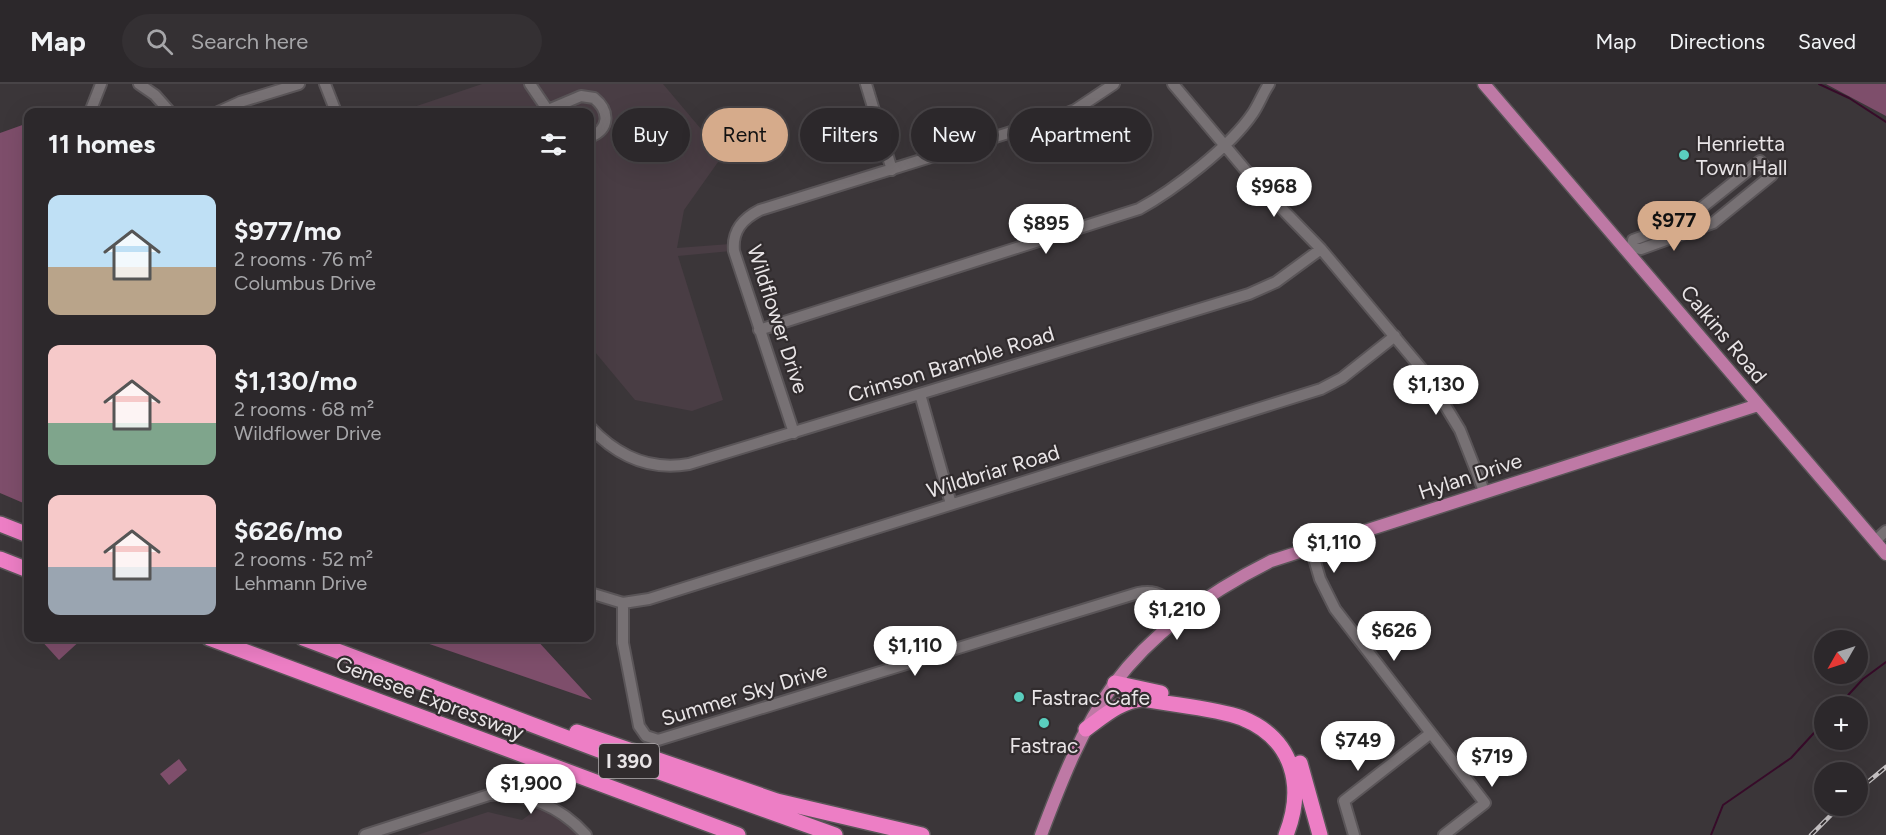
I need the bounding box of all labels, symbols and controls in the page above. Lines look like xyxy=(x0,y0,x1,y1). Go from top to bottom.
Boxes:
search box xyxy=(122,14,542,68)
text: Map xyxy=(30,24,86,58)
icon: search xyxy=(143,25,176,58)
text: Search here xyxy=(191,28,308,55)
text: Map xyxy=(1595,29,1636,54)
text: Directions xyxy=(1669,29,1765,54)
text: Saved xyxy=(1798,29,1856,54)
chip: Buy xyxy=(612,108,690,162)
chip: Rent xyxy=(702,108,788,162)
chip: Filters xyxy=(800,108,899,162)
chip: New xyxy=(911,108,997,162)
chip: Apartment xyxy=(1009,108,1152,162)
text: 11 homes xyxy=(48,128,155,160)
icon: filters xyxy=(537,128,570,161)
place label: Henrietta Town Hall xyxy=(1696,131,1787,180)
marker: Henrietta Town Hall xyxy=(1677,148,1691,162)
pin: $968 xyxy=(1238,167,1310,218)
text: $968 xyxy=(1251,174,1297,198)
pin: $977 xyxy=(1638,201,1710,252)
pin: $895 xyxy=(1010,204,1082,255)
text: $977 xyxy=(1652,208,1696,232)
text: $895 xyxy=(1023,211,1069,235)
text: $977/mo xyxy=(234,215,341,247)
icon: home xyxy=(96,219,168,291)
street label: Wildflower Drive xyxy=(742,242,814,396)
text: 2 rooms · 76 m² xyxy=(234,247,373,271)
text: Columbus Drive xyxy=(234,271,376,295)
street label: Calkins Road xyxy=(1676,280,1772,388)
street label: Crimson Bramble Road xyxy=(845,321,1057,407)
text: $1,130/mo xyxy=(234,365,357,397)
pin: $1,130 xyxy=(1387,365,1485,416)
icon: home xyxy=(96,369,168,441)
text: $1,130 xyxy=(1407,372,1465,396)
text: 2 rooms · 68 m² xyxy=(234,397,374,421)
text: Wildflower Drive xyxy=(234,421,381,445)
street label: Wildbriar Road xyxy=(924,439,1062,503)
street label: Hylan Drive xyxy=(1415,447,1525,505)
text: $626/mo xyxy=(234,515,343,547)
icon: home xyxy=(96,519,168,591)
pin: $1,110 xyxy=(1285,523,1383,574)
text: $1,110 xyxy=(1307,530,1361,554)
text: 2 rooms · 52 m² xyxy=(234,547,373,571)
text: Lehmann Drive xyxy=(234,571,367,595)
pin: $1,210 xyxy=(1128,590,1226,641)
text: $1,210 xyxy=(1148,597,1206,621)
pin: $626 xyxy=(1358,611,1430,662)
text: $626 xyxy=(1371,618,1417,642)
pin: $1,110 xyxy=(866,626,964,677)
north arrow xyxy=(1814,630,1868,684)
map controls xyxy=(1814,630,1868,816)
text: $1,110 xyxy=(888,633,942,657)
street label: Genesee Expressway xyxy=(332,651,528,745)
street label: Summer Sky Drive xyxy=(658,657,830,731)
place label: Fastrac Cafe xyxy=(1031,685,1150,710)
marker: Fastrac Cafe xyxy=(1012,690,1026,704)
button: + xyxy=(1814,696,1868,750)
marker: Fastrac xyxy=(1037,716,1051,730)
pin: $749 xyxy=(1322,721,1394,772)
text: $749 xyxy=(1335,728,1381,752)
place label: Fastrac xyxy=(1010,733,1078,758)
pin: $719 xyxy=(1456,737,1528,788)
road number: I 390 xyxy=(599,744,659,778)
text: $719 xyxy=(1471,744,1513,768)
button: − xyxy=(1814,762,1868,816)
pin: $1,900 xyxy=(482,764,580,815)
text: $1,900 xyxy=(500,771,562,795)

